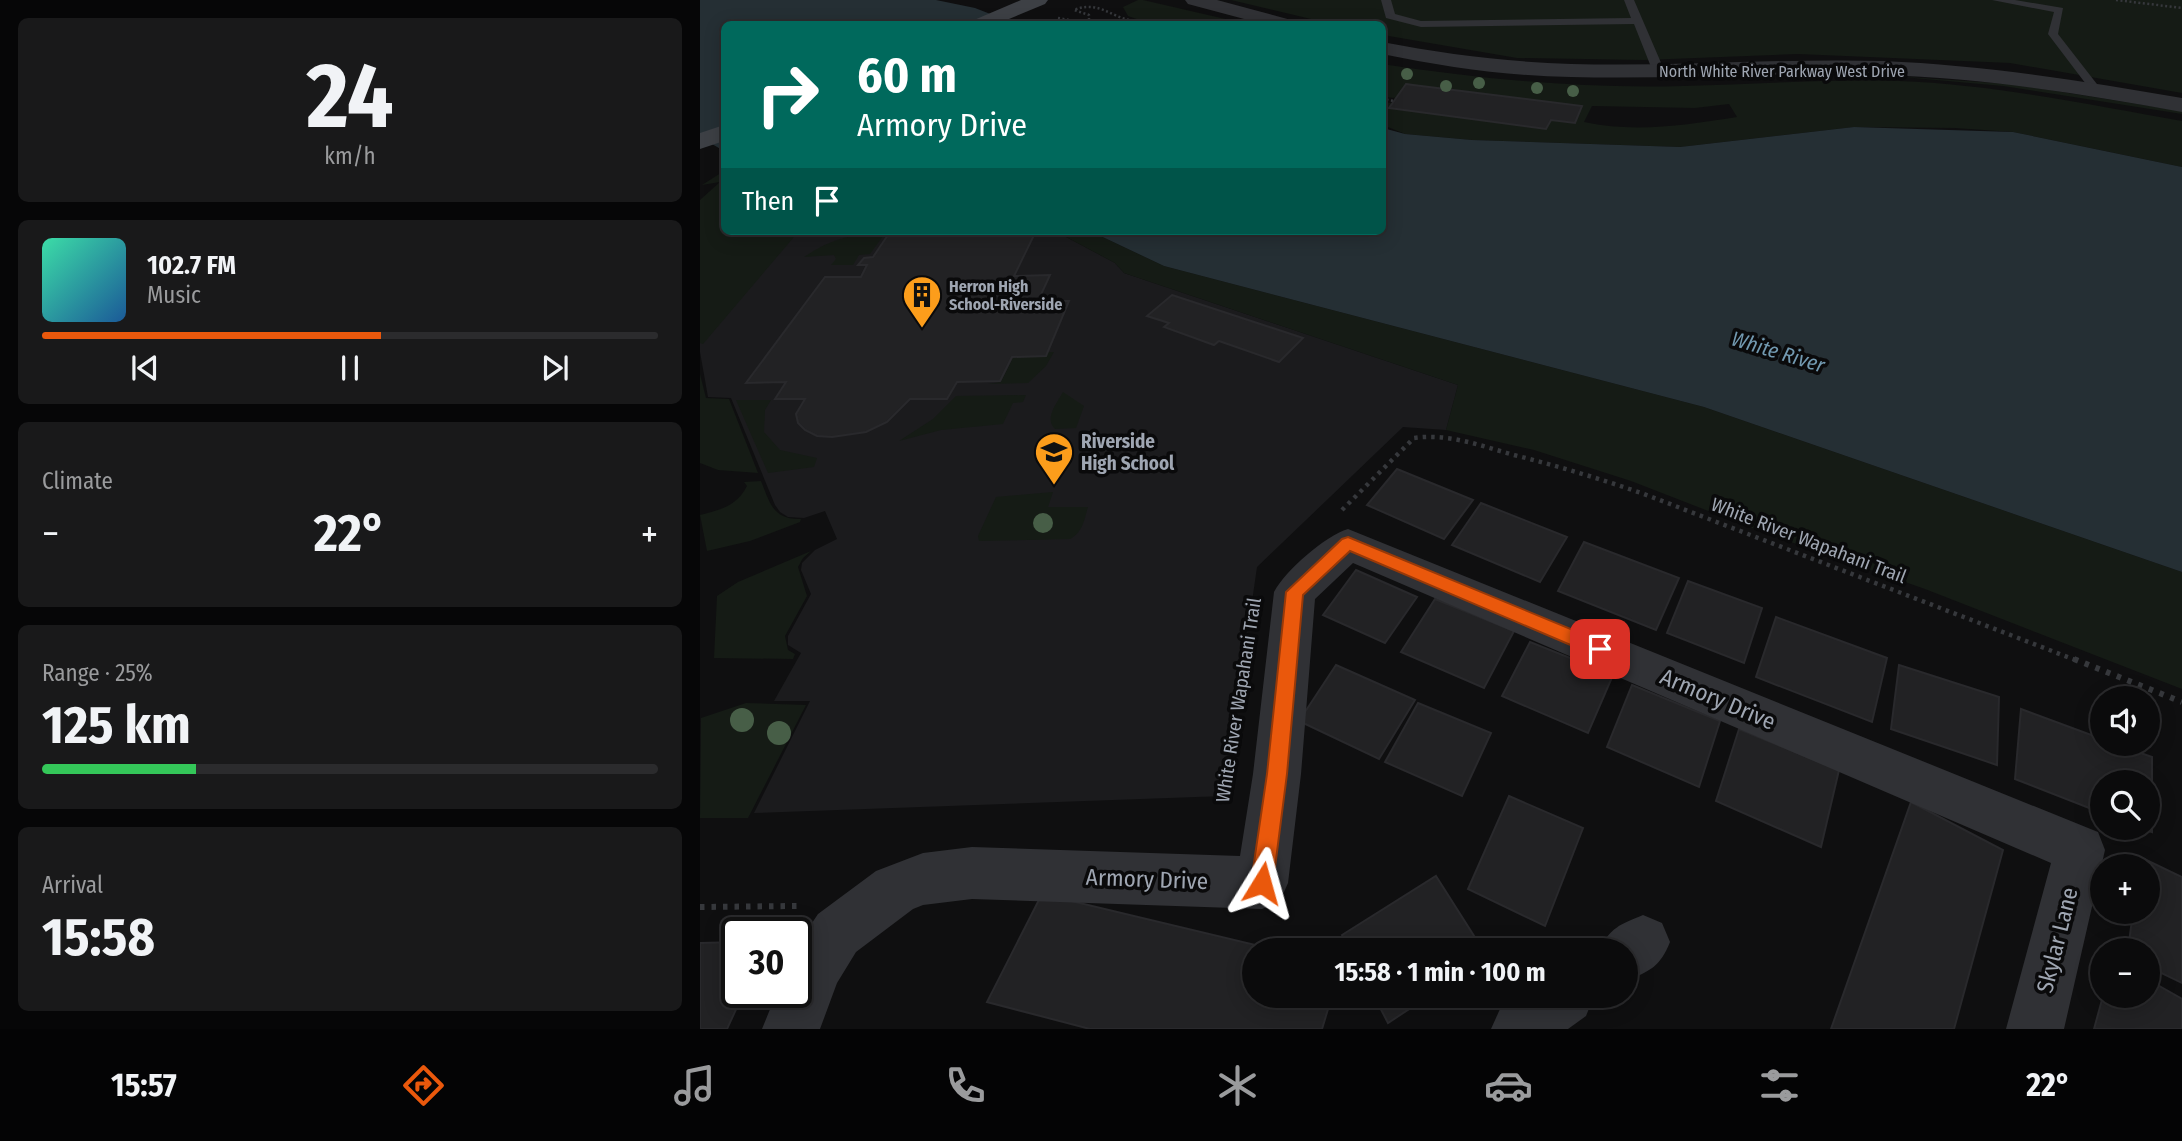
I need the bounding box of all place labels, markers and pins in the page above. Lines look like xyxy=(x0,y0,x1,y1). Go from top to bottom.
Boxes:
building icon: Herron High School-Riverside xyxy=(901,274,943,329)
place label: Herron High School-Riverside xyxy=(949,277,1062,314)
place label: Riverside High School xyxy=(1081,430,1175,475)
school or university icon: Riverside High School xyxy=(1033,431,1075,486)
pin xyxy=(1570,619,1630,679)

